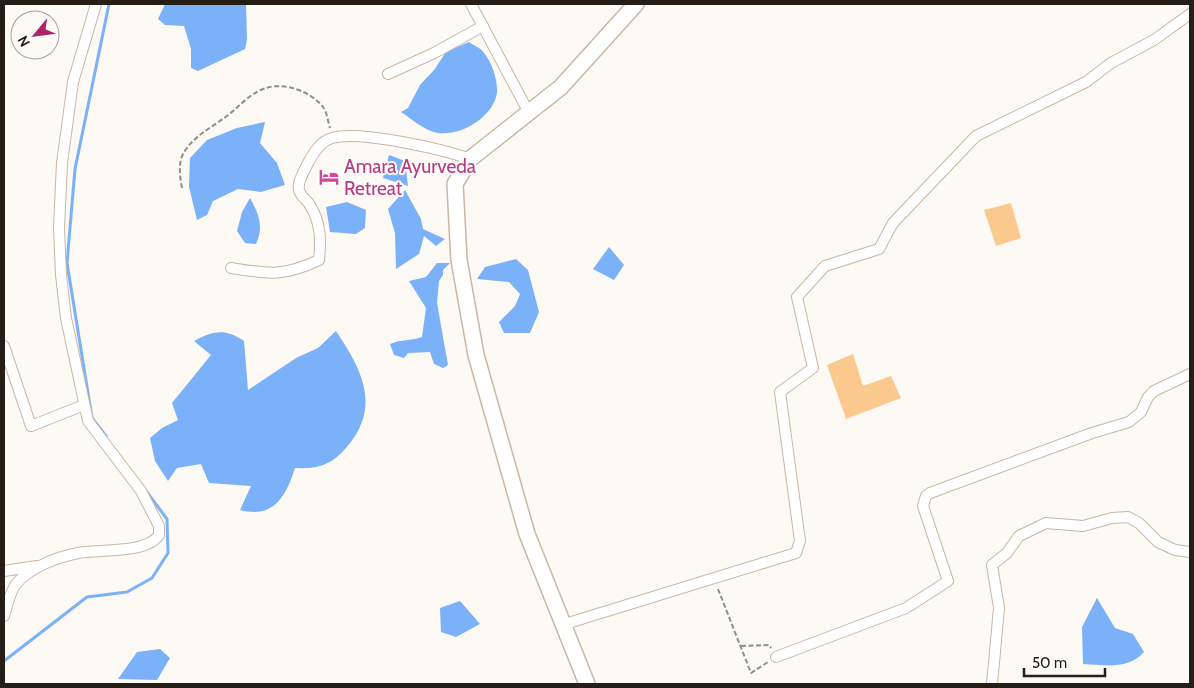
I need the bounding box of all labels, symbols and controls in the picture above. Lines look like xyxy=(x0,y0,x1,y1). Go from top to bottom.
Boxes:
north arrow xyxy=(10,10,60,60)
text: N xyxy=(13,33,34,50)
place label: Amara Ayurveda Retreat xyxy=(344,155,476,200)
hotel icon: Amara Ayurveda Retreat xyxy=(318,166,340,188)
scale bar xyxy=(1024,646,1105,678)
text: 50 m xyxy=(1032,654,1067,672)

